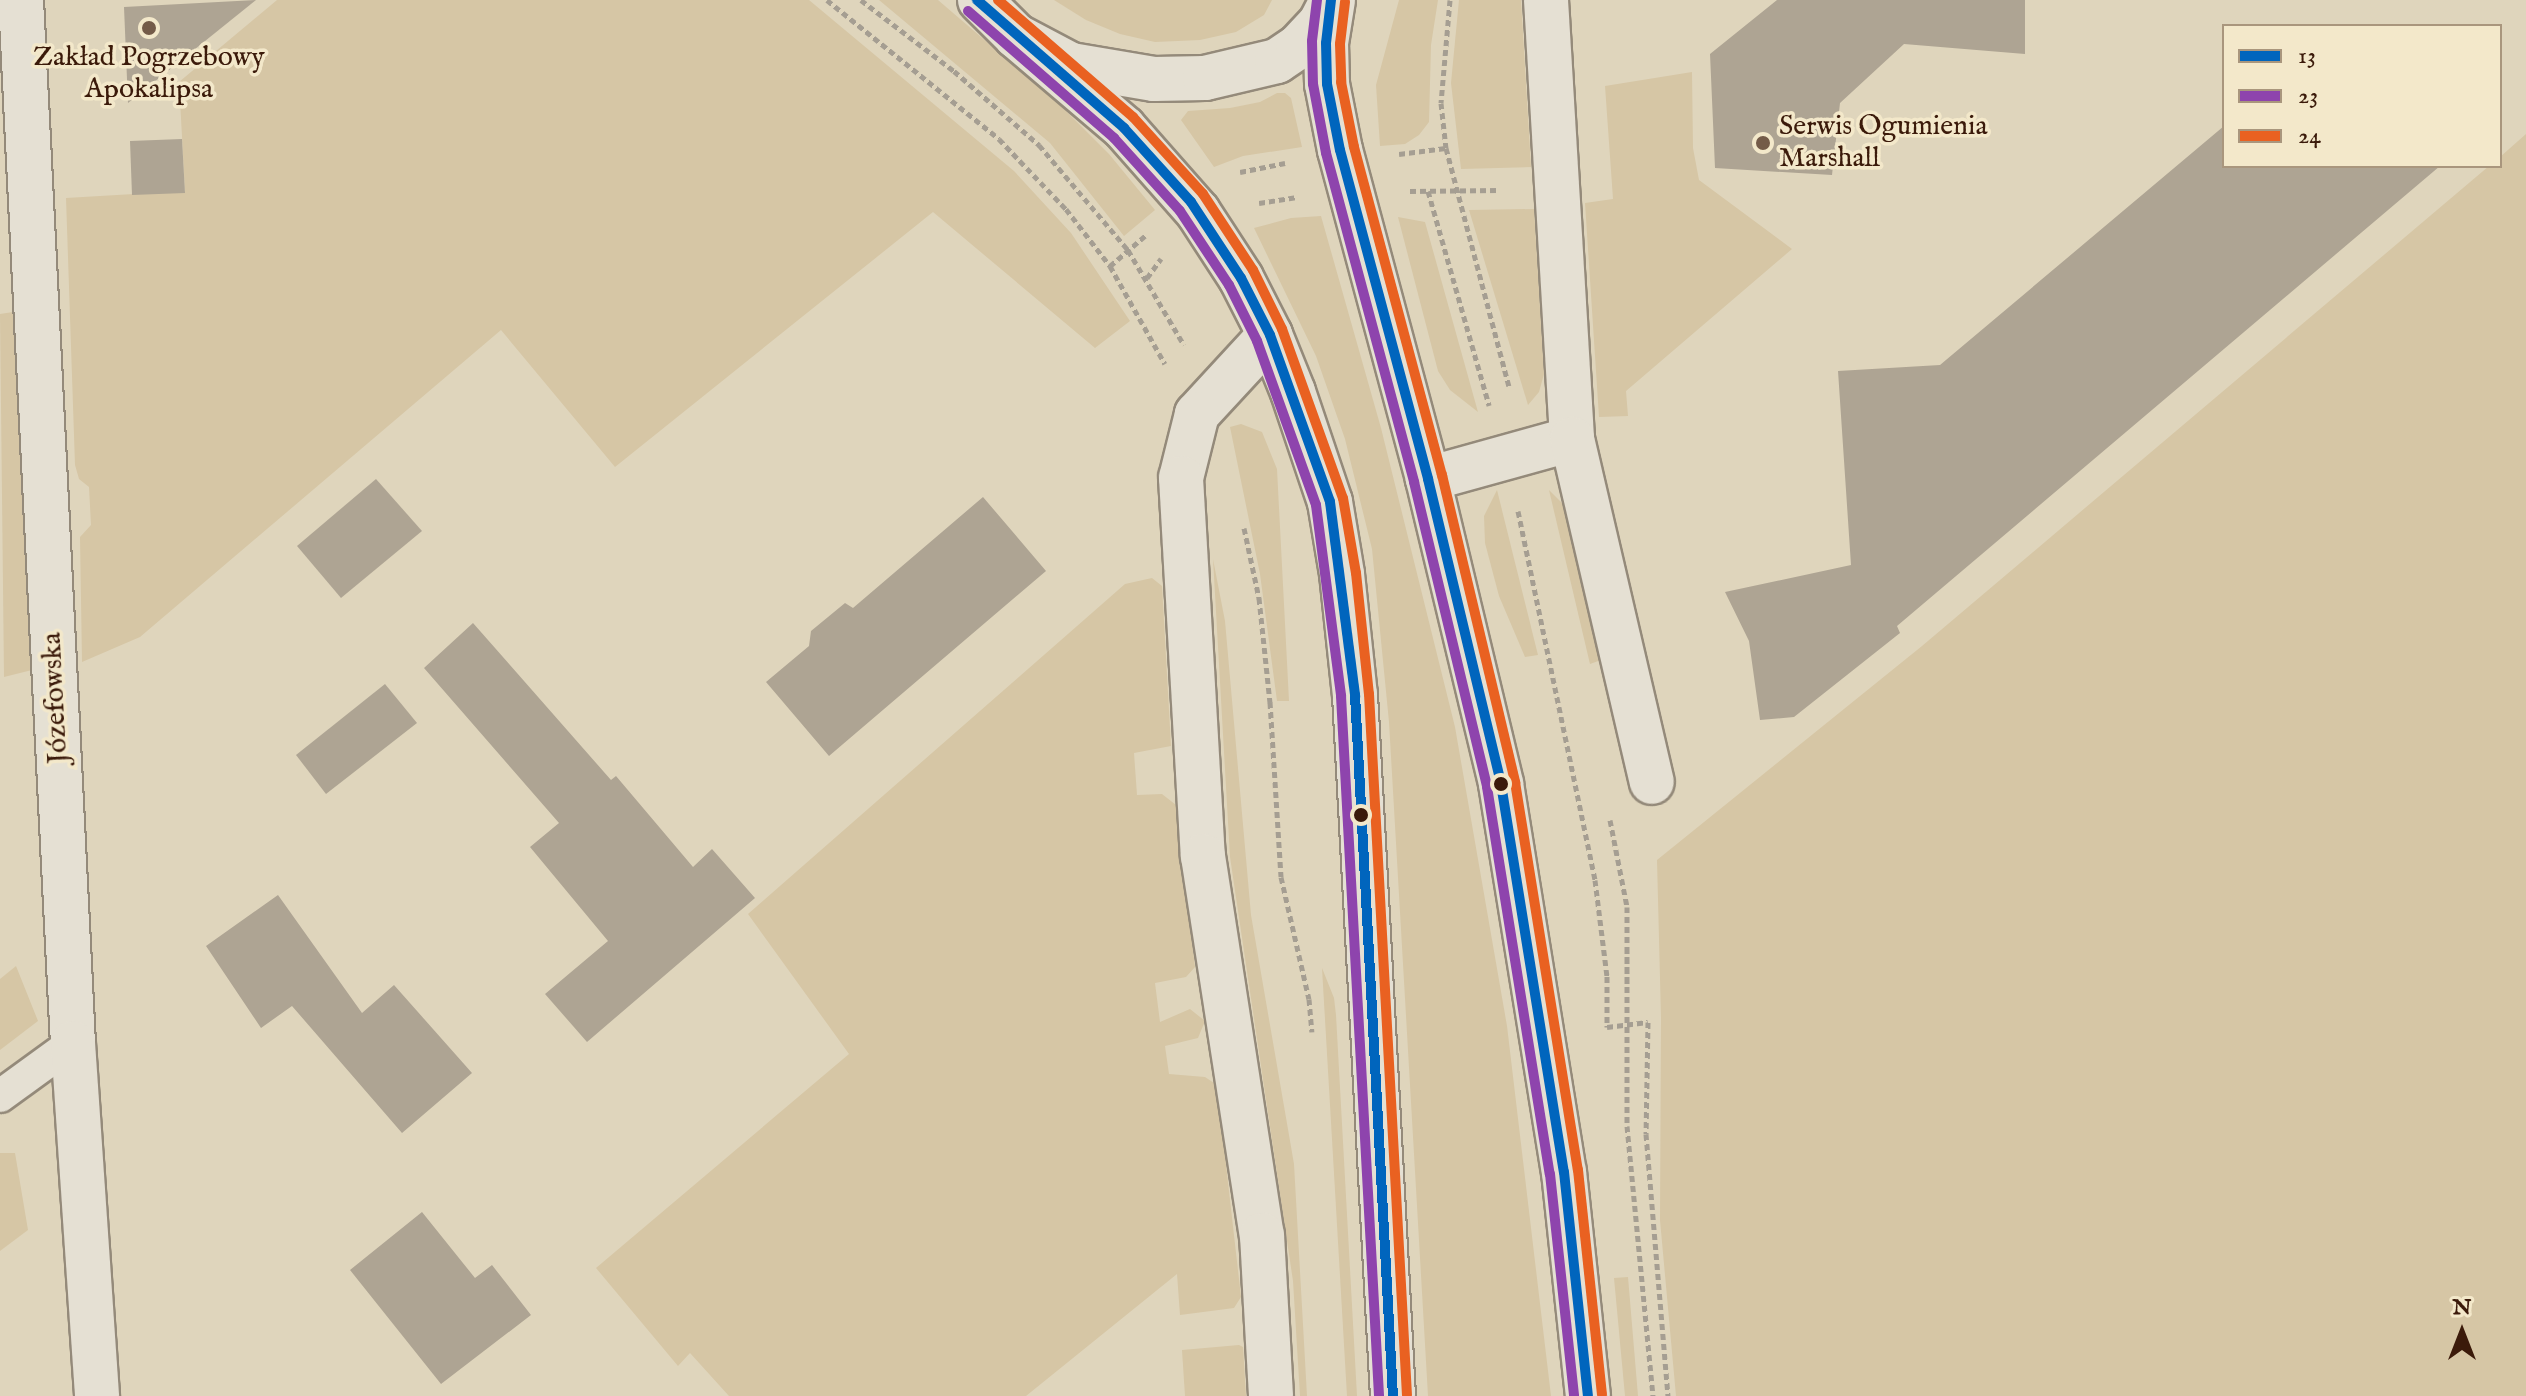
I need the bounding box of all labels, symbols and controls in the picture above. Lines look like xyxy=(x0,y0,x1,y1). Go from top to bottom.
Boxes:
marker: Zakład Pogrzebowy Apokalipsa xyxy=(140,19,158,37)
legend xyxy=(2222,24,2502,168)
place label: Zakład Pogrzebowy Apokalipsa xyxy=(33,41,265,107)
text: 13 xyxy=(2298,41,2316,72)
text: 23 xyxy=(2298,81,2318,112)
place label: Serwis Ogumienia Marshall xyxy=(1779,110,1988,176)
text: 24 xyxy=(2298,121,2321,152)
marker: Serwis Ogumienia Marshall xyxy=(1754,134,1772,152)
street label: Józefowska xyxy=(36,631,76,765)
unlabelled marker xyxy=(1493,776,1509,792)
unlabelled marker xyxy=(1353,807,1369,823)
north arrow xyxy=(2422,1292,2502,1372)
text: N xyxy=(2452,1294,2472,1322)

